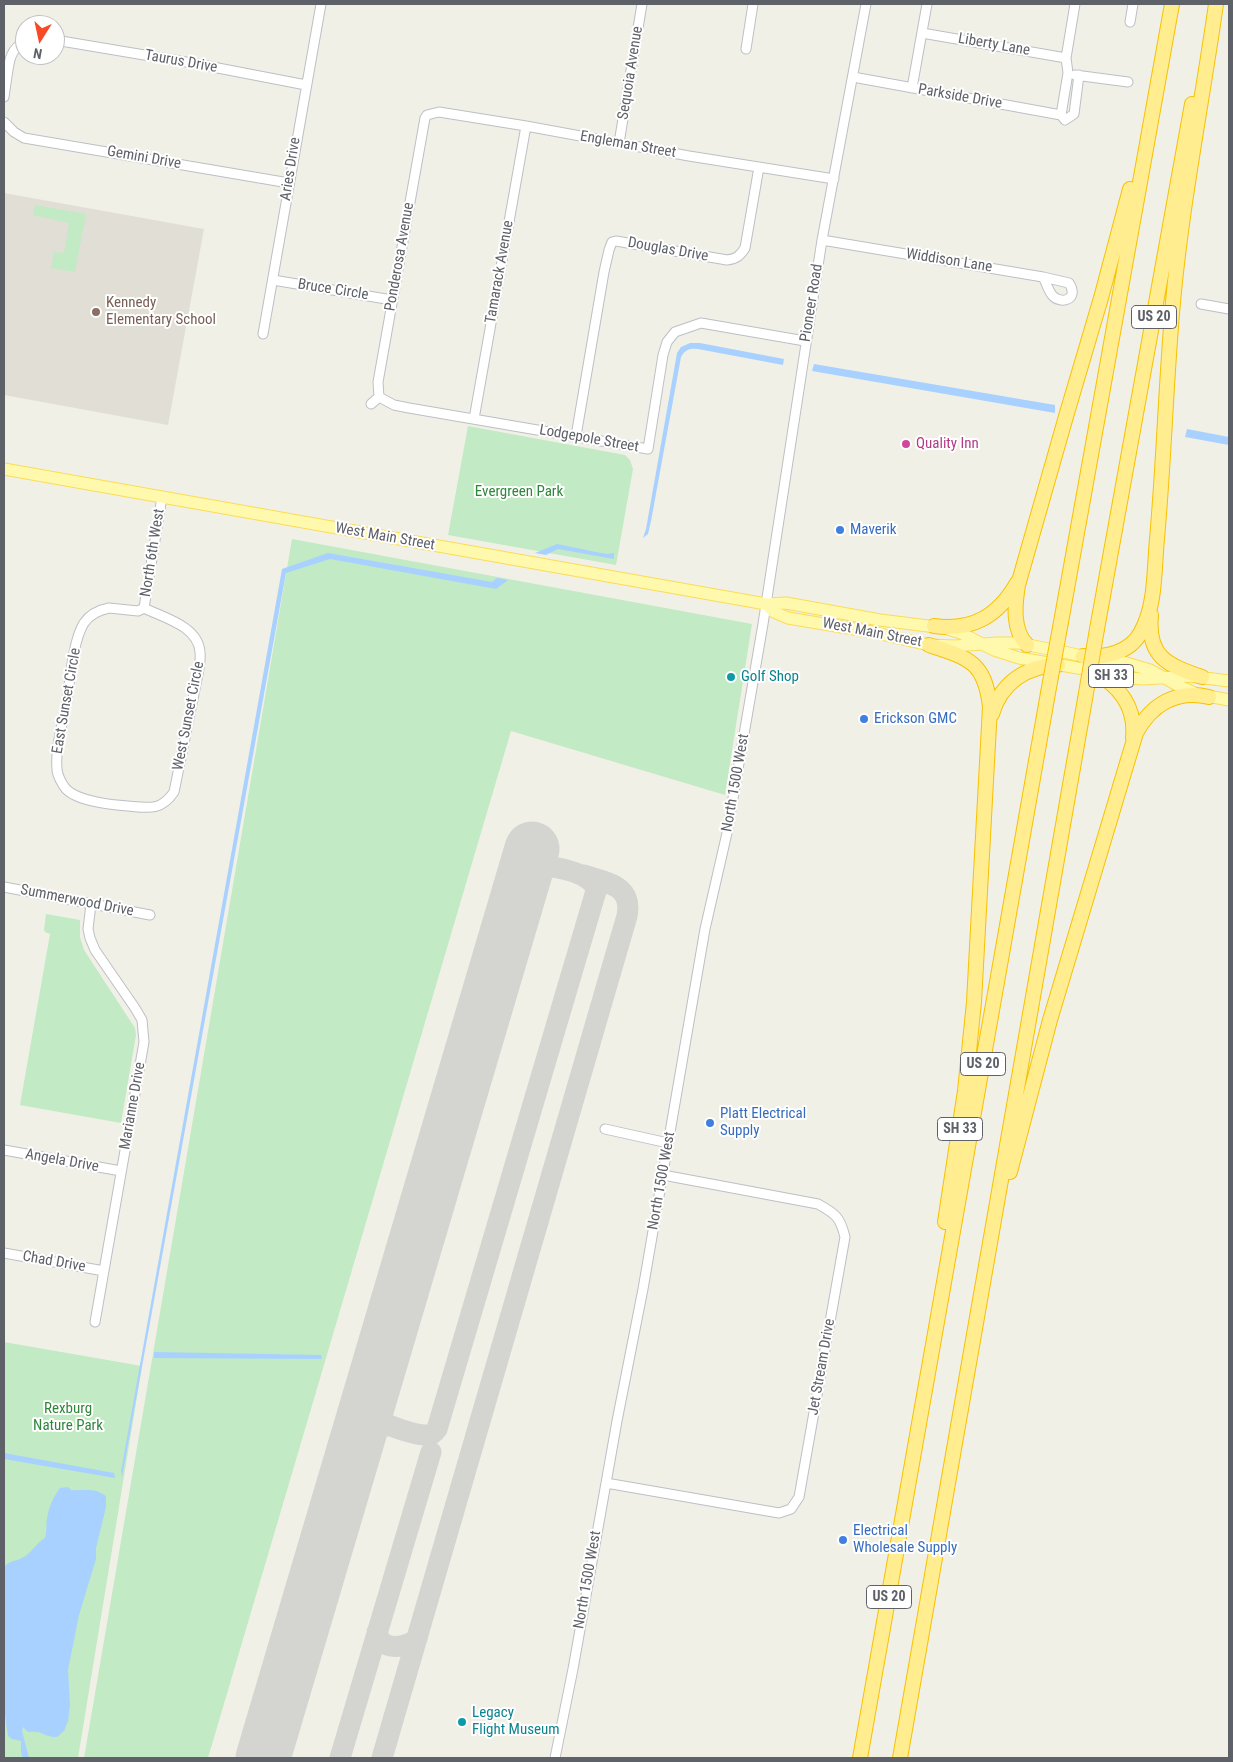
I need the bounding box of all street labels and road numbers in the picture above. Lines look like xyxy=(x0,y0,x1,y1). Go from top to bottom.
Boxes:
street label: Sequoia Avenue xyxy=(615,25,647,121)
street label: Liberty Lane xyxy=(957,30,1031,60)
street label: Taurus Drive xyxy=(143,47,219,77)
street label: Parkside Drive xyxy=(917,81,1003,113)
street label: Engleman Street xyxy=(579,128,677,162)
street label: Aries Drive xyxy=(277,136,305,202)
street label: Gemini Drive xyxy=(106,143,182,173)
street label: Ponderosa Avenue xyxy=(382,201,418,313)
street label: Tamarack Avenue xyxy=(482,219,518,325)
street label: Douglas Drive xyxy=(626,234,710,266)
street label: Widdison Lane xyxy=(905,245,993,277)
street label: Pioneer Road xyxy=(797,263,827,343)
street label: Bruce Circle xyxy=(296,276,370,304)
road number: US 20 xyxy=(1132,306,1176,328)
street label: Lodgepole Street xyxy=(538,421,640,457)
street label: North 6th West xyxy=(137,508,169,598)
street label: West Main Street xyxy=(334,519,436,555)
street label: West Main Street xyxy=(821,615,923,651)
street label: East Sunset Circle xyxy=(49,647,85,755)
street label: West Sunset Circle xyxy=(170,660,208,772)
road number: SH 33 xyxy=(1088,664,1134,688)
street label: North 1500 West xyxy=(719,732,753,834)
street label: Summerwood Drive xyxy=(19,881,135,921)
road number: US 20 xyxy=(960,1052,1006,1076)
street label: Marianne Drive xyxy=(116,1061,150,1151)
road number: SH 33 xyxy=(938,1118,982,1140)
street label: North 1500 West xyxy=(645,1130,679,1232)
street label: Angela Drive xyxy=(24,1146,100,1176)
street label: Chad Drive xyxy=(21,1248,87,1276)
street label: Jet Stream Drive xyxy=(805,1317,839,1417)
street label: North 1500 West xyxy=(571,1529,605,1631)
road number: US 20 xyxy=(866,1585,912,1608)

